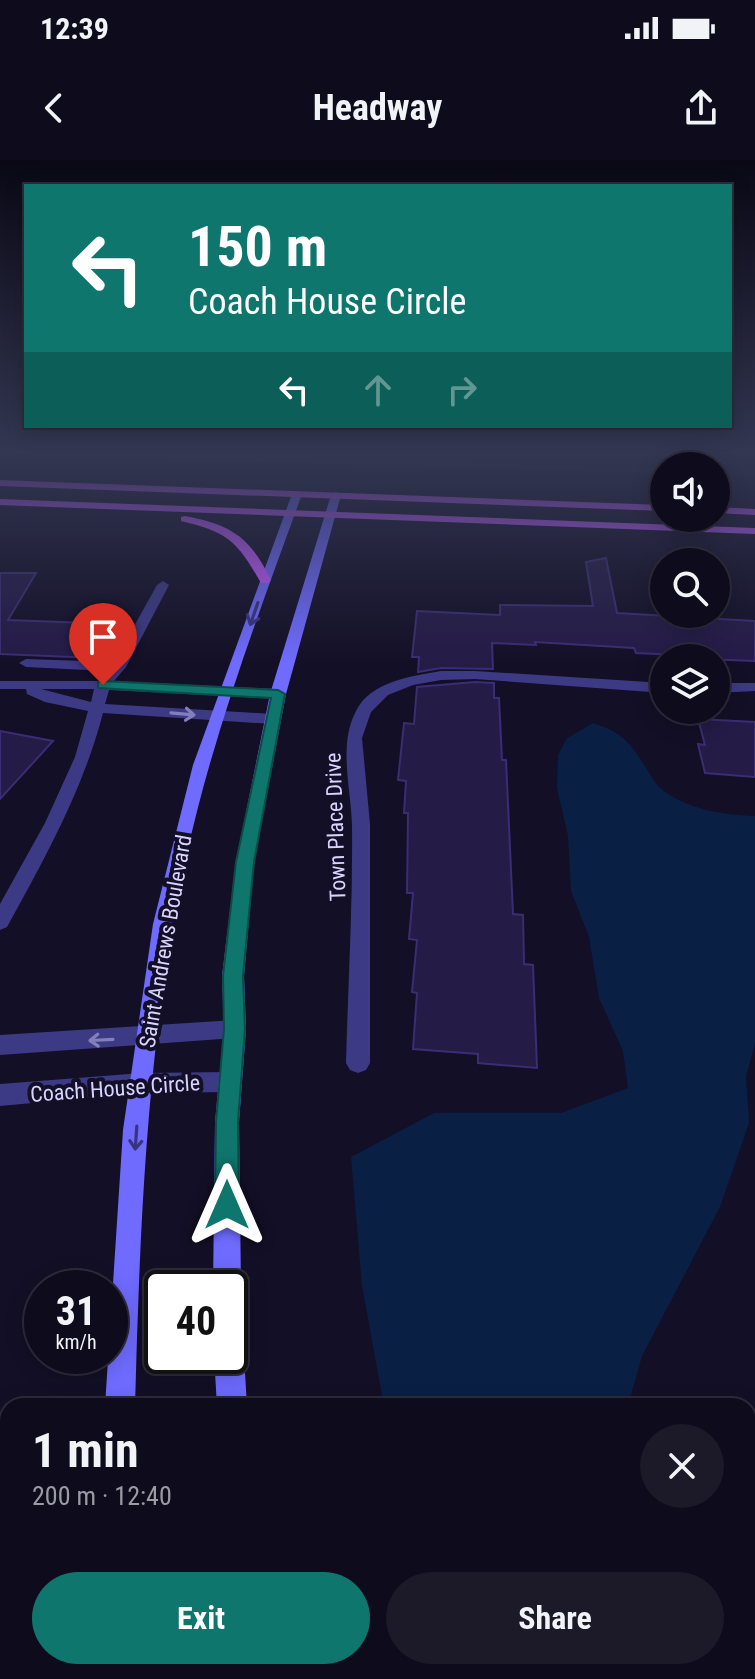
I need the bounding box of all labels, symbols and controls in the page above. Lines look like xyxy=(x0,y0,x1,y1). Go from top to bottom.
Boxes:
text: 12:39 xyxy=(40,11,109,46)
icon: back xyxy=(32,86,76,130)
icon: share xyxy=(679,86,723,130)
text: Headway xyxy=(313,87,442,129)
text: 150 m xyxy=(188,214,327,280)
icon: left xyxy=(56,216,160,320)
text: Coach House Circle xyxy=(188,281,466,323)
icon: left xyxy=(272,368,316,412)
icon: ahead xyxy=(356,368,400,412)
icon: right xyxy=(440,368,484,412)
map controls xyxy=(650,452,730,724)
button: sound xyxy=(650,452,730,532)
button: search xyxy=(650,548,730,628)
one-way arrow xyxy=(245,601,260,626)
pin xyxy=(69,603,137,685)
icon: arrive xyxy=(81,615,125,659)
button: layers xyxy=(650,644,730,724)
one-way arrow xyxy=(169,707,196,722)
street label: Town Place Drive xyxy=(320,752,351,902)
street label: Saint Andrews Boulevard xyxy=(134,833,197,1050)
one-way arrow xyxy=(88,1033,115,1048)
street label: Coach House Circle xyxy=(29,1070,201,1107)
one-way arrow xyxy=(128,1124,143,1151)
position arrow xyxy=(185,1163,269,1247)
speed limit sign: 40 xyxy=(144,1270,248,1374)
text: 31 xyxy=(56,1288,96,1335)
text: km/h xyxy=(55,1330,97,1354)
text: 1 min xyxy=(32,1422,139,1479)
button: close xyxy=(640,1424,724,1508)
text: 200 m · 12:40 xyxy=(32,1481,172,1511)
button: Exit xyxy=(32,1572,370,1664)
button: Share xyxy=(386,1572,724,1664)

